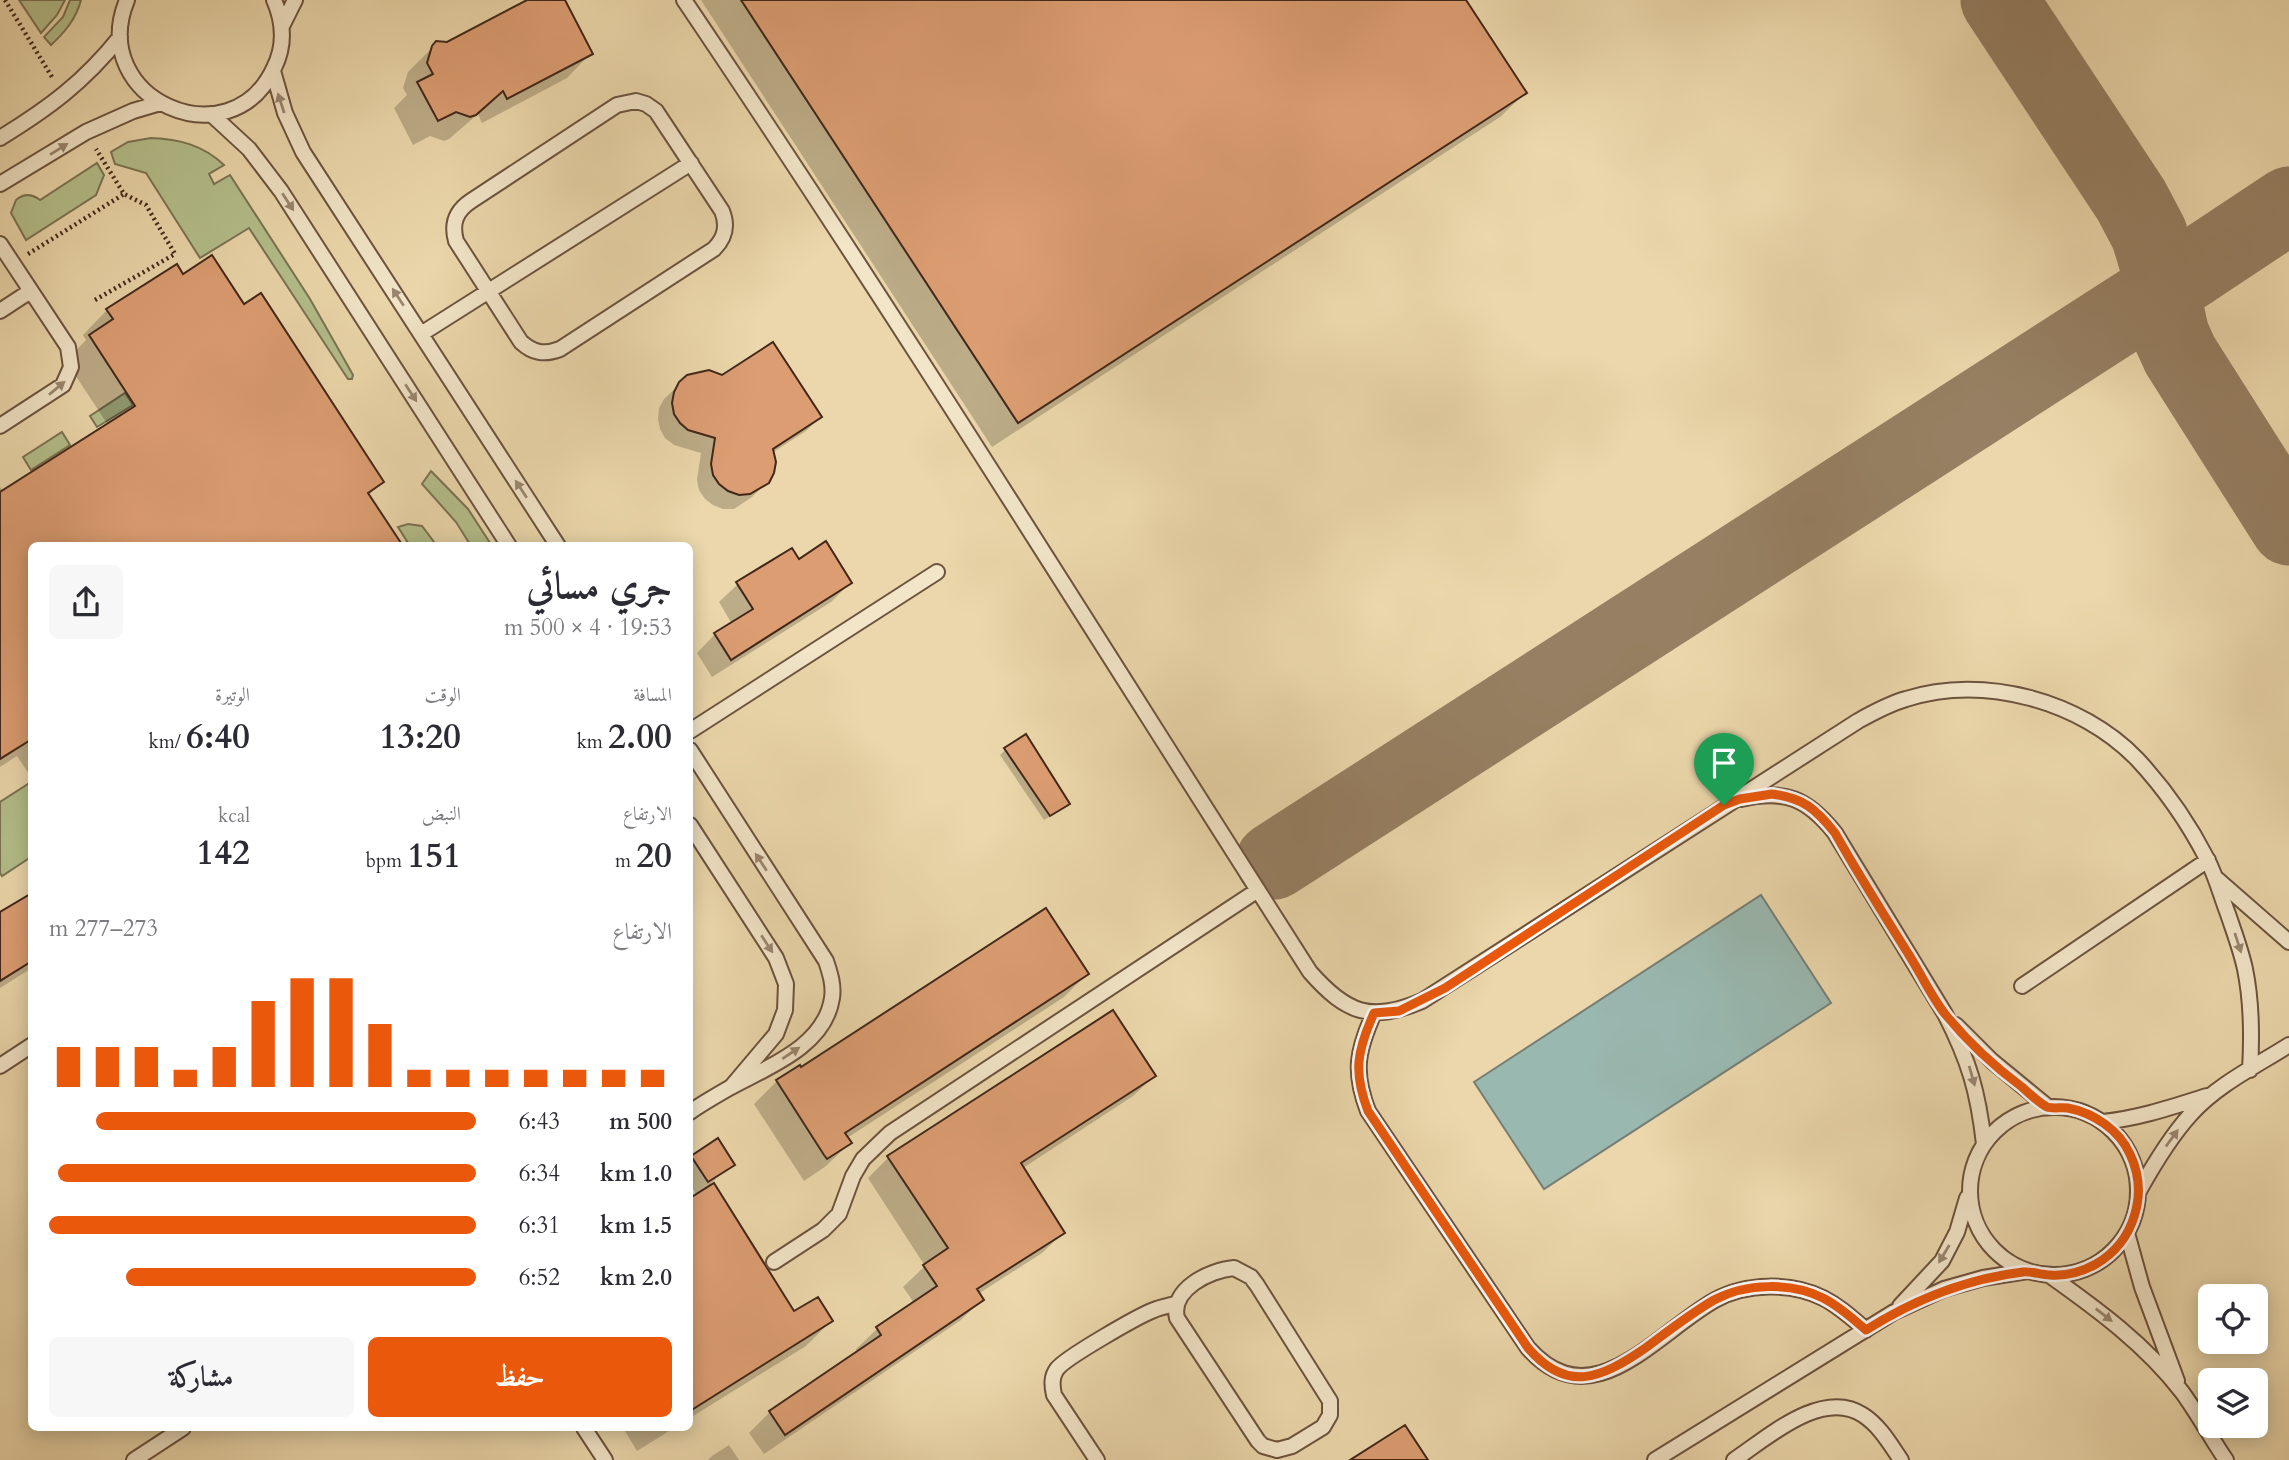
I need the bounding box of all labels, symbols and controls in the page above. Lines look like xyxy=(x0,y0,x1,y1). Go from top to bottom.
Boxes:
one-way arrow xyxy=(276,92,286,113)
one-way arrow xyxy=(50,143,69,156)
one-way arrow xyxy=(281,192,294,211)
one-way arrow xyxy=(391,288,404,307)
one-way arrow xyxy=(48,381,65,396)
one-way arrow xyxy=(404,384,418,402)
one-way arrow xyxy=(514,479,527,498)
text: جري مسائي xyxy=(526,560,672,612)
button: share xyxy=(49,565,123,639)
text: 19:53 · 4 × 500 m xyxy=(504,612,672,643)
text: الوتيرة xyxy=(215,682,250,708)
text: الوقت xyxy=(425,682,461,708)
text: المسافة xyxy=(633,682,672,708)
text: 6:40 xyxy=(186,713,250,761)
text: 13:20 xyxy=(379,713,461,761)
text: 2.00 xyxy=(608,713,672,761)
text: /km xyxy=(149,729,186,755)
text: km xyxy=(577,729,608,755)
pin xyxy=(1694,733,1754,805)
icon: arrive xyxy=(1705,744,1743,782)
text: النبض xyxy=(422,801,461,827)
text: الارتفاع xyxy=(623,801,672,827)
text: kcal xyxy=(218,803,250,829)
text: 142 xyxy=(196,829,250,877)
text: 151 xyxy=(407,832,461,880)
text: 20 xyxy=(636,832,672,880)
text: bpm xyxy=(366,848,407,874)
text: m xyxy=(615,848,636,874)
one-way arrow xyxy=(755,852,768,871)
text: 273–277 m xyxy=(49,913,158,944)
text: الارتفاع xyxy=(612,916,672,947)
one-way arrow xyxy=(2233,932,2243,953)
one-way arrow xyxy=(760,934,773,954)
one-way arrow xyxy=(781,1047,801,1060)
one-way arrow xyxy=(1967,1066,1977,1087)
text: 6:43 xyxy=(519,1106,560,1137)
text: 500 m xyxy=(609,1106,672,1137)
one-way arrow xyxy=(2165,1129,2179,1147)
text: 6:34 xyxy=(519,1158,560,1189)
text: 1.0 km xyxy=(600,1158,672,1189)
text: 6:31 xyxy=(519,1210,560,1241)
text: 1.5 km xyxy=(600,1210,672,1241)
one-way arrow xyxy=(1938,1245,1951,1264)
text: 6:52 xyxy=(519,1262,560,1293)
text: 2.0 km xyxy=(600,1262,672,1293)
map controls xyxy=(2198,1284,2268,1438)
button: locate xyxy=(2198,1284,2268,1354)
one-way arrow xyxy=(2095,1308,2113,1322)
button: مشاركة xyxy=(49,1337,354,1417)
button: حفظ xyxy=(368,1337,672,1417)
button: layers xyxy=(2198,1368,2268,1438)

